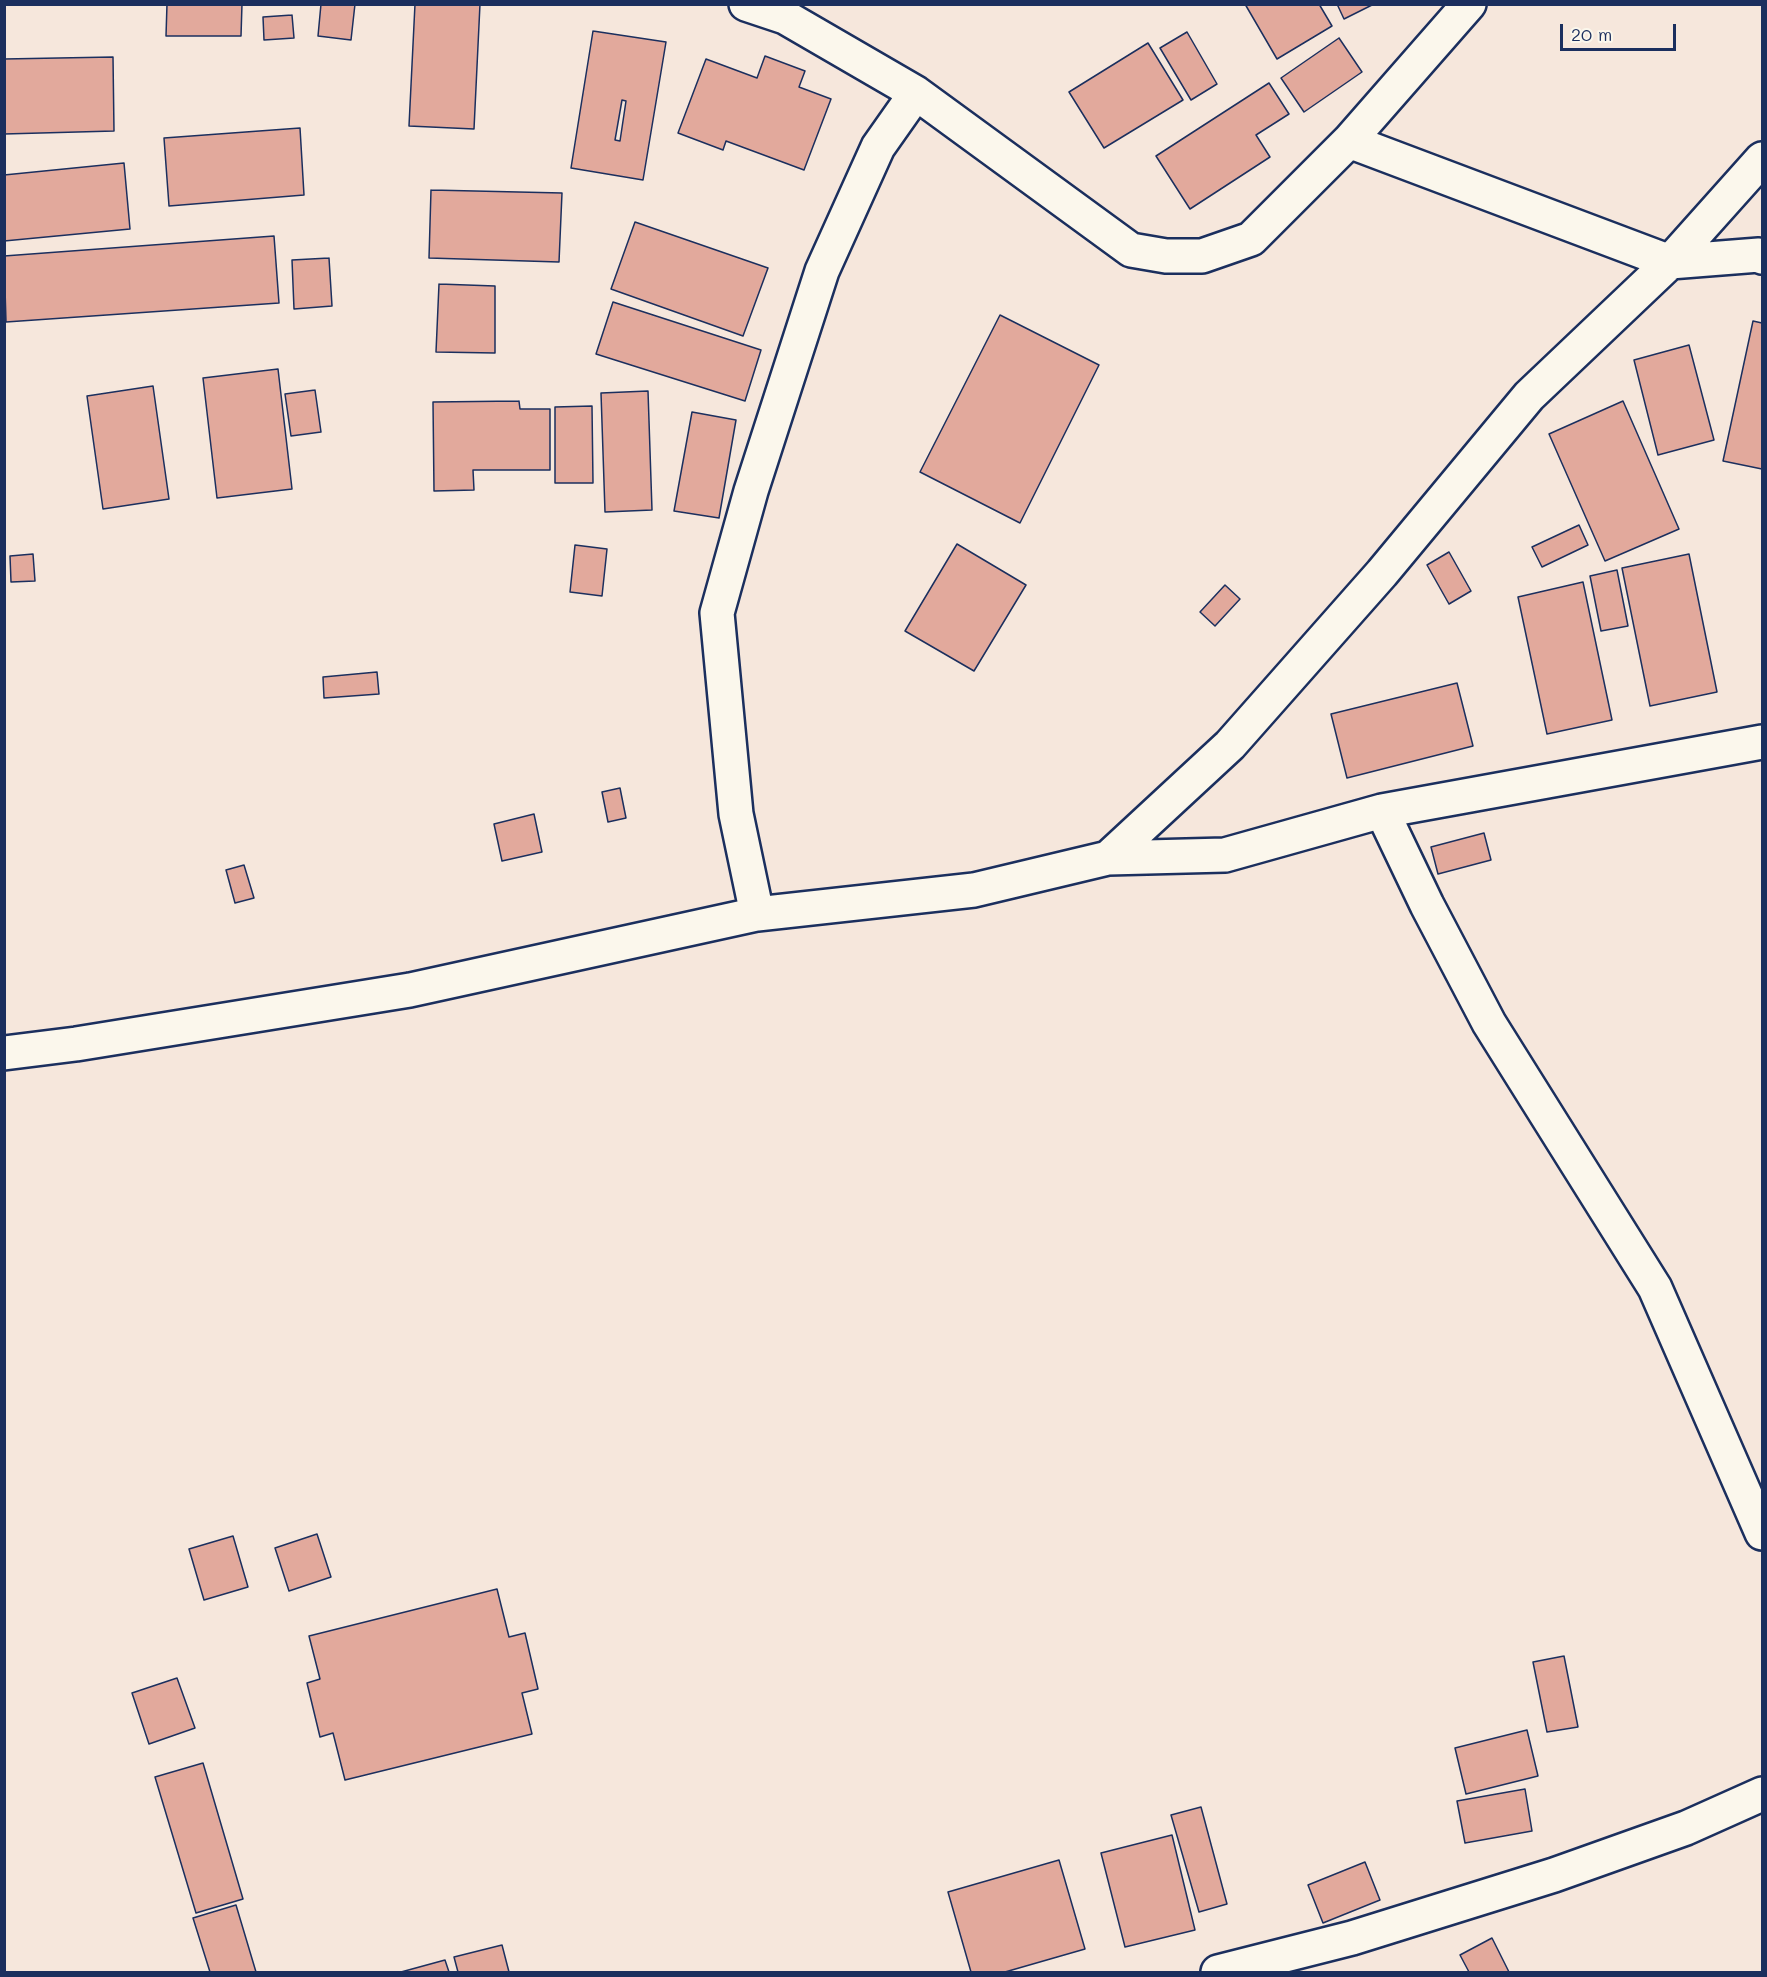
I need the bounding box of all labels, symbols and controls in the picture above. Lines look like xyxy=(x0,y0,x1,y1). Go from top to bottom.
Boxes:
scale bar xyxy=(1563,12,1678,50)
text: 20 m xyxy=(1571,22,1612,46)

